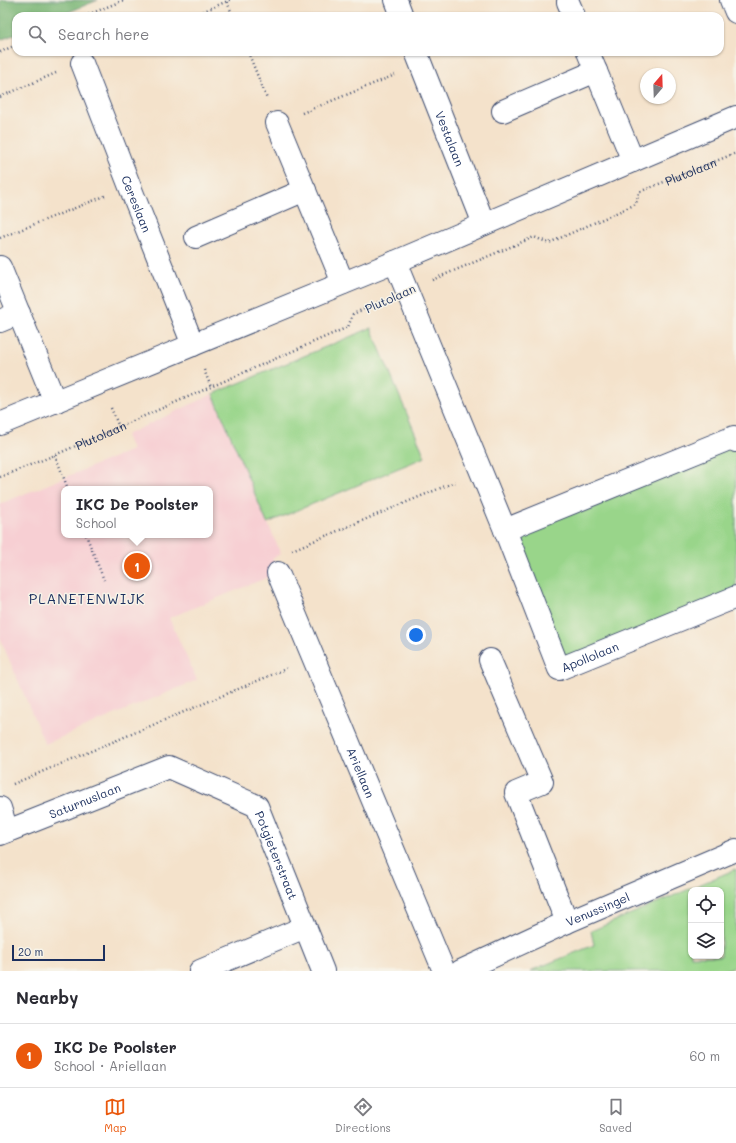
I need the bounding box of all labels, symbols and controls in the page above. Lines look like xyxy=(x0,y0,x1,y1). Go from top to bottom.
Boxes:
search box xyxy=(12,12,724,56)
icon: search xyxy=(26,23,48,45)
text: Search here xyxy=(58,24,149,44)
north arrow xyxy=(640,68,676,104)
street label: Vestalaan xyxy=(432,108,468,169)
street label: Plutolaan xyxy=(662,154,718,189)
street label: Cereslaan xyxy=(118,173,155,235)
street label: Plutolaan xyxy=(362,280,418,316)
street label: Plutolaan xyxy=(73,417,129,453)
popup xyxy=(61,486,213,538)
text: IKC De Poolster xyxy=(76,494,198,514)
text: School xyxy=(76,514,117,531)
pin: 1 xyxy=(124,551,150,581)
district label: PLANETENWIJK xyxy=(29,589,145,608)
your location xyxy=(406,625,426,645)
street label: Apollolaan xyxy=(559,638,621,675)
street label: Ariellaan xyxy=(344,745,379,800)
street label: Saturnuslaan xyxy=(46,779,123,822)
street label: Potgieterstraat xyxy=(252,809,302,902)
map controls xyxy=(688,887,724,959)
button: locate xyxy=(688,887,724,923)
street label: Venussingel xyxy=(563,888,632,930)
button: layers xyxy=(688,923,724,959)
scale bar xyxy=(12,943,105,962)
text: 20 m xyxy=(18,944,43,959)
text: Nearby xyxy=(16,986,78,1008)
text: IKC De Poolster xyxy=(54,1037,177,1057)
text: 1 xyxy=(26,1047,32,1064)
text: 60 m xyxy=(690,1047,720,1064)
text: School · Ariellaan xyxy=(54,1057,166,1074)
tab: Map xyxy=(104,1096,127,1135)
tab: Directions xyxy=(335,1096,391,1135)
tab: Saved xyxy=(599,1096,632,1135)

